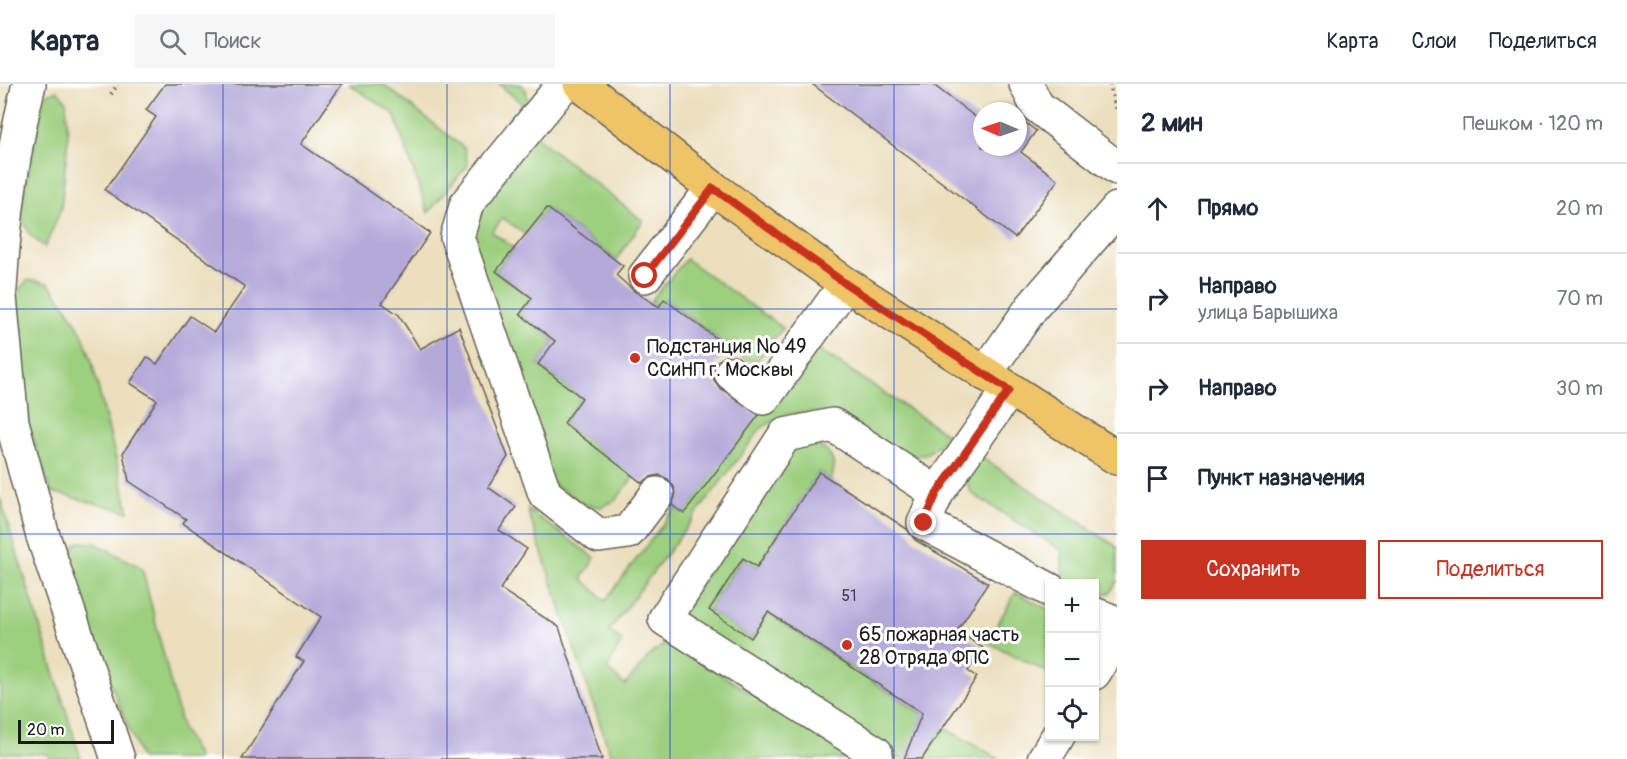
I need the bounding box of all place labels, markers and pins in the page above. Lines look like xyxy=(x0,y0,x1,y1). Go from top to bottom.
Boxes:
place label: Подстанция № 49 ССиНП г. Москвы xyxy=(647,334,806,382)
marker: Подстанция № 49 ССиНП г. Москвы xyxy=(628,351,642,365)
place label: 65 пожарная часть 28 Отряда ФПС xyxy=(859,622,1020,670)
marker: 65 пожарная часть 28 Отряда ФПС xyxy=(840,638,854,652)

